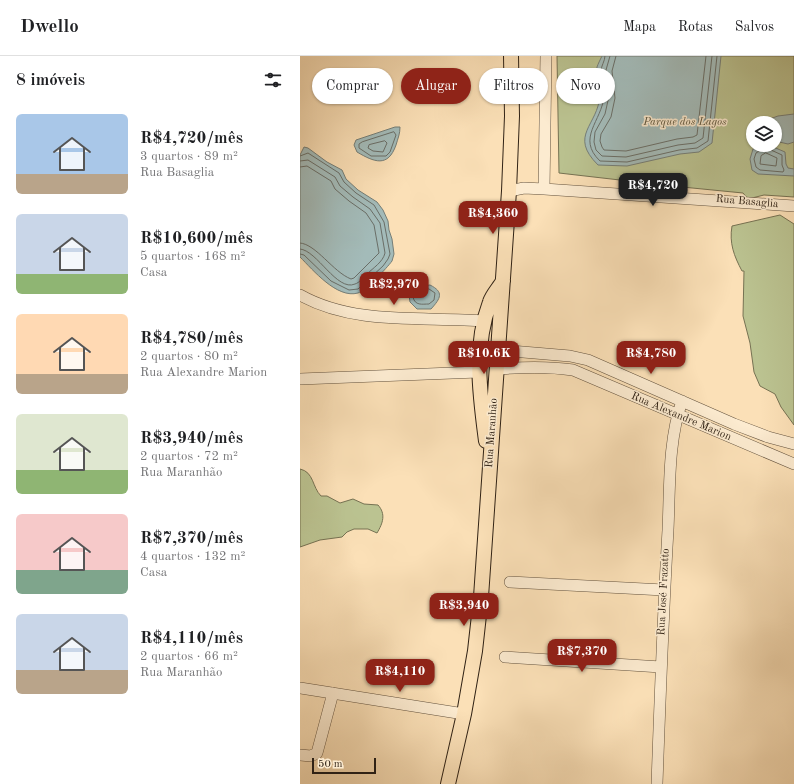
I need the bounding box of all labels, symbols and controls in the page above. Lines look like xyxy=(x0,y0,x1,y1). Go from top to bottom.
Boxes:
text: Dwello xyxy=(20,18,79,37)
text: Mapa xyxy=(623,20,656,34)
text: Rotas xyxy=(678,20,713,34)
text: Salvos xyxy=(735,20,774,34)
chip: Comprar xyxy=(312,68,393,104)
chip: Alugar xyxy=(401,68,471,104)
chip: Filtros xyxy=(479,68,548,104)
chip: Novo xyxy=(556,68,615,104)
icon: filters xyxy=(262,69,284,91)
text: 8 imóveis xyxy=(16,72,85,89)
map controls xyxy=(746,116,782,152)
button: layers xyxy=(746,116,782,152)
park label: Parque dos Lagos xyxy=(642,117,727,128)
icon: home xyxy=(48,130,96,178)
text: R$4,720/mês xyxy=(140,130,243,147)
text: 3 quartos · 89 m² xyxy=(140,150,238,163)
text: Rua Basaglia xyxy=(140,166,214,179)
pin: R$4,720 xyxy=(616,173,690,207)
text: R$4,720 xyxy=(628,179,678,192)
street label: Rua Basaglia xyxy=(715,194,779,210)
pin: R$4,360 xyxy=(456,201,530,235)
text: R$4,360 xyxy=(468,207,518,220)
icon: home xyxy=(48,230,96,278)
text: R$10,600/mês xyxy=(140,230,253,247)
text: 5 quartos · 168 m² xyxy=(140,250,245,263)
text: Casa xyxy=(140,266,167,279)
pin: R$2,970 xyxy=(357,272,431,306)
text: R$2,970 xyxy=(369,278,419,291)
icon: home xyxy=(48,330,96,378)
text: R$4,780/mês xyxy=(140,330,243,347)
pin: R$10.6K xyxy=(447,341,521,375)
pin: R$4,780 xyxy=(614,341,688,375)
text: R$10.6K xyxy=(457,347,511,360)
text: R$4,780 xyxy=(626,347,676,360)
text: 2 quartos · 80 m² xyxy=(140,350,238,363)
text: Rua Alexandre Marion xyxy=(140,366,267,379)
street label: Rua Alexandre Marion xyxy=(629,391,733,443)
street label: Rua Maranhão xyxy=(484,398,500,468)
icon: home xyxy=(48,430,96,478)
text: R$3,940/mês xyxy=(140,430,243,447)
text: 2 quartos · 72 m² xyxy=(140,450,238,463)
text: Rua Maranhão xyxy=(140,466,222,479)
icon: home xyxy=(48,530,96,578)
text: R$7,370/mês xyxy=(140,530,243,547)
street label: Rua José Frazatto xyxy=(656,548,672,636)
text: 4 quartos · 132 m² xyxy=(140,550,245,563)
text: Casa xyxy=(140,566,167,579)
pin: R$3,940 xyxy=(427,593,501,627)
text: R$3,940 xyxy=(439,599,489,612)
icon: home xyxy=(48,630,96,678)
text: R$4,110/mês xyxy=(140,630,243,647)
pin: R$7,370 xyxy=(545,639,619,673)
text: R$7,370 xyxy=(557,645,607,658)
text: 2 quartos · 66 m² xyxy=(140,650,238,663)
pin: R$4,110 xyxy=(363,659,437,693)
text: R$4,110 xyxy=(375,665,425,678)
text: Rua Maranhão xyxy=(140,666,222,679)
scale bar xyxy=(312,756,376,775)
text: 50 m xyxy=(318,759,343,770)

